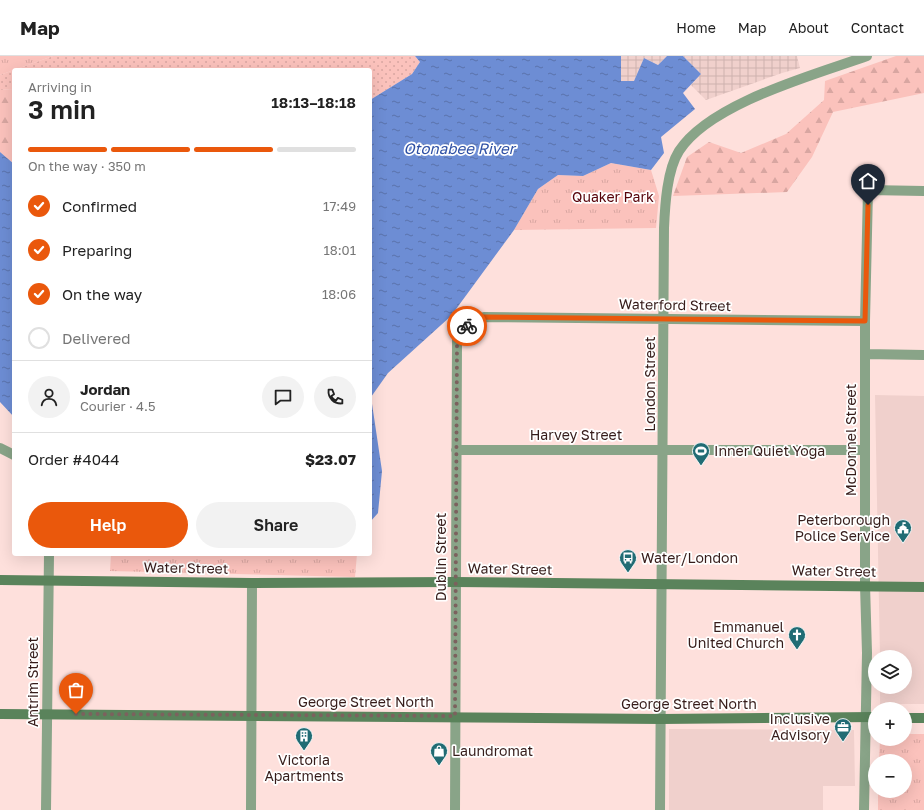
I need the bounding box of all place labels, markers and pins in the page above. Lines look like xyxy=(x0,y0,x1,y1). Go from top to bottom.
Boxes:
pin xyxy=(851,164,885,205)
sports icon: Inner Quiet Yoga xyxy=(691,441,711,466)
place label: Inner Quiet Yoga xyxy=(714,442,825,459)
place label: Peterborough Police Service xyxy=(795,511,890,544)
public building icon: Peterborough Police Service xyxy=(893,518,913,543)
bus stop icon: Water/London xyxy=(618,548,638,573)
place label: Water/London xyxy=(641,549,738,566)
place label: Emmanuel United Church xyxy=(687,618,784,651)
church icon: Emmanuel United Church xyxy=(787,625,807,650)
pin xyxy=(59,673,93,714)
place label: Inclusive Advisory xyxy=(770,710,830,743)
office icon: Inclusive Advisory xyxy=(833,717,853,742)
building icon: Victoria Apartments xyxy=(294,726,314,751)
shop icon: Laundromat xyxy=(429,741,449,766)
place label: Laundromat xyxy=(452,742,533,759)
place label: Victoria Apartments xyxy=(264,751,344,784)

